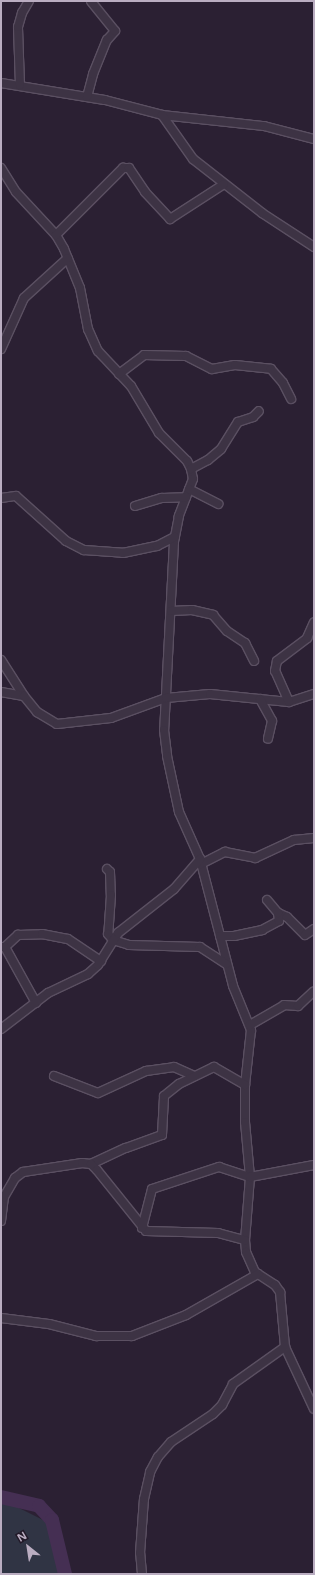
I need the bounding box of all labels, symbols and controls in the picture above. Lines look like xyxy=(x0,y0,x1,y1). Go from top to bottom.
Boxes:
north arrow xyxy=(8,1527,48,1567)
text: N xyxy=(14,1527,29,1545)

